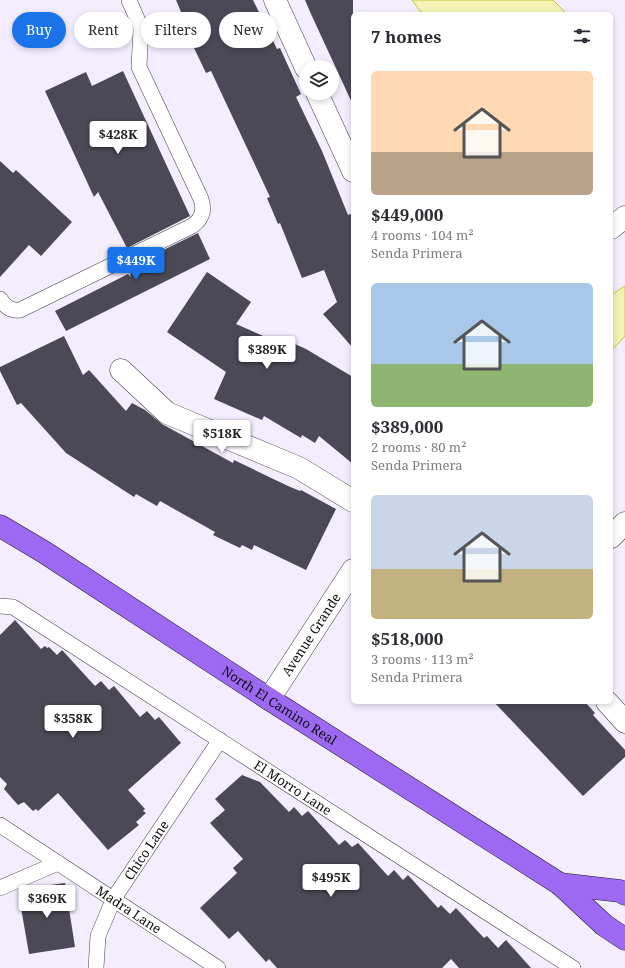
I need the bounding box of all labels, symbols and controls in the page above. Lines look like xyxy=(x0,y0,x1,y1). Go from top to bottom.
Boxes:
chip: Buy xyxy=(12,12,66,48)
chip: Rent xyxy=(74,12,133,48)
chip: Filters xyxy=(141,12,211,48)
chip: New xyxy=(219,12,277,48)
text: 7 homes xyxy=(371,25,441,48)
icon: filters xyxy=(571,25,593,47)
map controls xyxy=(299,60,339,100)
button: layers xyxy=(299,60,339,100)
icon: home xyxy=(446,97,518,169)
pin: $428K xyxy=(90,121,146,155)
text: $428K xyxy=(99,125,137,143)
text: $449,000 xyxy=(371,203,443,226)
text: 4 rooms · 104 m² xyxy=(371,226,474,244)
text: Senda Primera xyxy=(371,244,463,262)
pin: $449K xyxy=(108,247,164,281)
text: $449K xyxy=(117,251,155,269)
icon: home xyxy=(446,309,518,381)
pin: $389K xyxy=(239,336,295,370)
text: $389K xyxy=(248,340,286,358)
text: $389,000 xyxy=(371,415,443,438)
pin: $518K xyxy=(194,420,250,454)
text: $518K xyxy=(203,424,241,442)
text: 2 rooms · 80 m² xyxy=(371,438,466,456)
text: Senda Primera xyxy=(371,456,463,474)
icon: home xyxy=(446,521,518,593)
street label: Avenue Grande xyxy=(277,589,345,680)
text: $518,000 xyxy=(371,627,443,650)
text: 3 rooms · 113 m² xyxy=(371,650,474,668)
street label: North El Camino Real xyxy=(218,662,340,749)
text: Senda Primera xyxy=(371,668,463,686)
pin: $358K xyxy=(45,705,101,739)
text: $358K xyxy=(54,709,92,727)
street label: El Morro Lane xyxy=(250,756,335,819)
street label: Chico Lane xyxy=(120,817,173,884)
pin: $495K xyxy=(303,864,359,898)
text: $495K xyxy=(312,868,350,886)
street label: Madra Lane xyxy=(93,881,165,938)
pin: $369K xyxy=(19,885,75,919)
text: $369K xyxy=(28,889,66,907)

